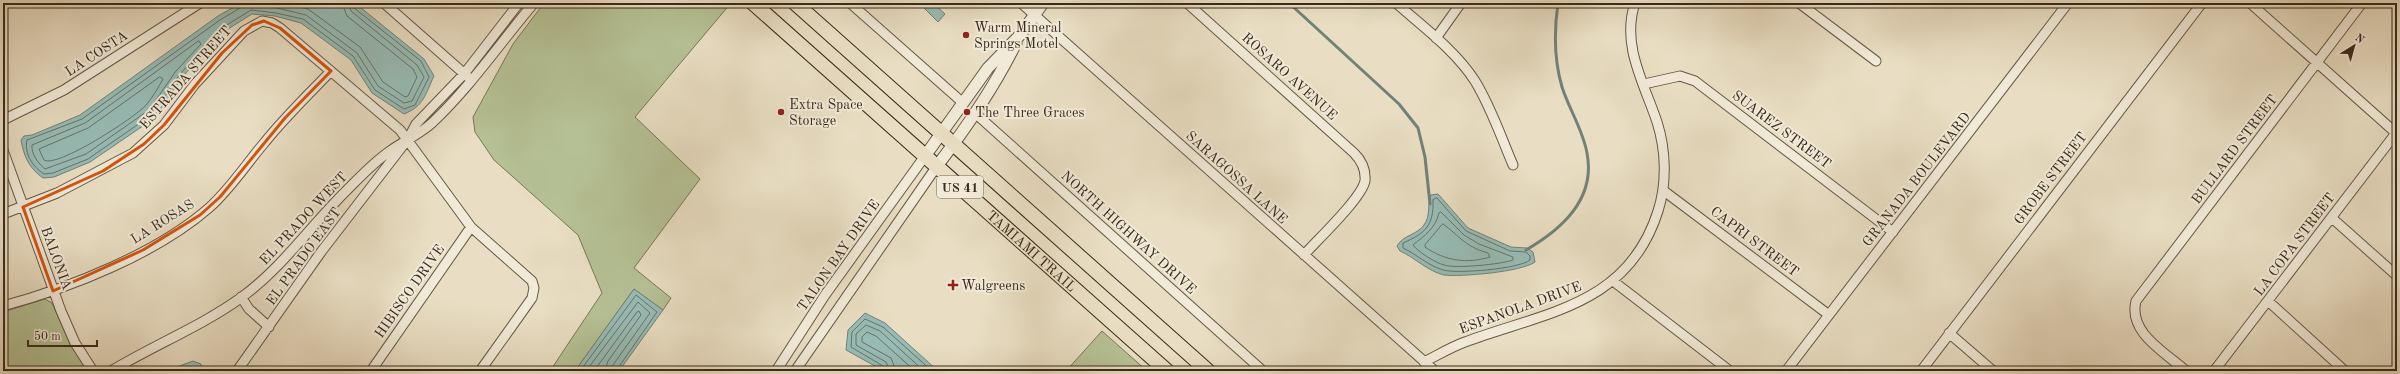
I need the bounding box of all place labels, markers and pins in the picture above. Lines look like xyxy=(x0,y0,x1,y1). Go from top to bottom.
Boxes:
place label: Warm Mineral Springs Motel xyxy=(974,21,1062,51)
marker: Warm Mineral Springs Motel xyxy=(961,30,971,40)
place label: Extra Space Storage xyxy=(789,98,863,128)
place label: The Three Graces xyxy=(975,106,1084,120)
marker: Extra Space Storage xyxy=(776,107,786,117)
marker: The Three Graces xyxy=(962,107,972,117)
place label: Walgreens xyxy=(961,279,1025,293)
marker: Walgreens xyxy=(948,280,958,290)

